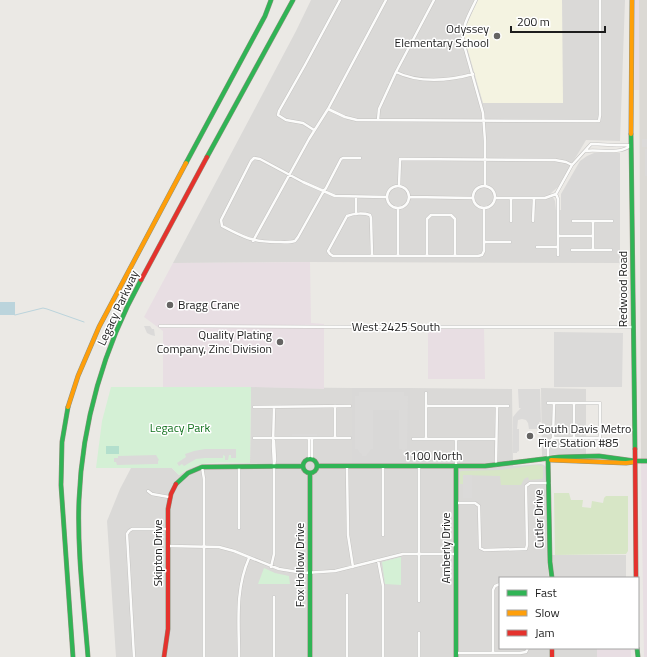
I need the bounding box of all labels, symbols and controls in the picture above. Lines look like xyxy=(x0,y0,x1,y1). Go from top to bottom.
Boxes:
scale bar xyxy=(511,8,605,34)
text: 200 m xyxy=(517,12,550,31)
place label: Odyssey Elementary School xyxy=(395,19,489,52)
marker: Odyssey Elementary School xyxy=(492,31,502,41)
street label: Redwood Road xyxy=(613,251,632,327)
street label: Legacy Parkway xyxy=(92,267,143,349)
place label: Bragg Crane xyxy=(178,295,240,314)
marker: Bragg Crane xyxy=(165,300,175,310)
street label: West 2425 South xyxy=(352,317,440,336)
place label: Quality Plating Company, Zinc Division xyxy=(157,325,272,358)
marker: Quality Plating Company, Zinc Division xyxy=(275,337,285,347)
park label: Legacy Park xyxy=(150,418,211,437)
place label: South Davis Metro Fire Station #85 xyxy=(538,419,631,452)
marker: South Davis Metro Fire Station #85 xyxy=(525,431,535,441)
street label: 1100 North xyxy=(404,446,462,465)
street label: Cutler Drive xyxy=(528,489,549,549)
street label: Amberly Drive xyxy=(436,512,455,584)
street label: Skipton Drive xyxy=(148,519,167,587)
street label: Fox Hollow Drive xyxy=(290,523,309,607)
legend xyxy=(499,577,639,649)
text: Fast xyxy=(535,583,558,602)
text: Slow xyxy=(535,603,560,622)
text: Jam xyxy=(535,623,555,642)

